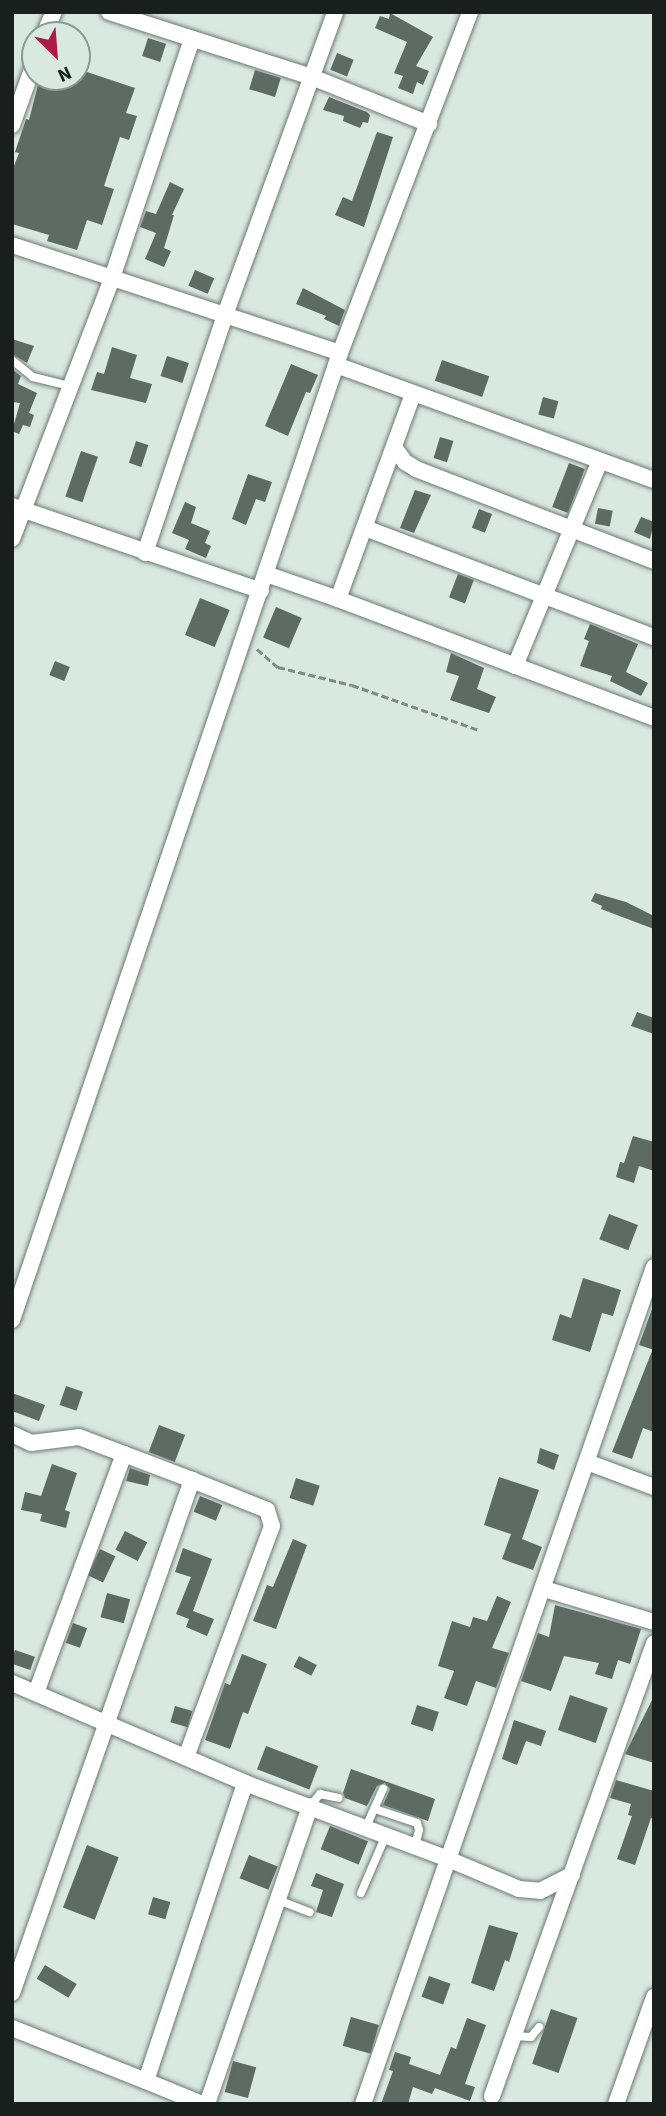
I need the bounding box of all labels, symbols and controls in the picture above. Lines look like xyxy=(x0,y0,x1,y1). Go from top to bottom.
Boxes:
north arrow xyxy=(21,21,91,91)
text: N xyxy=(53,59,76,89)

